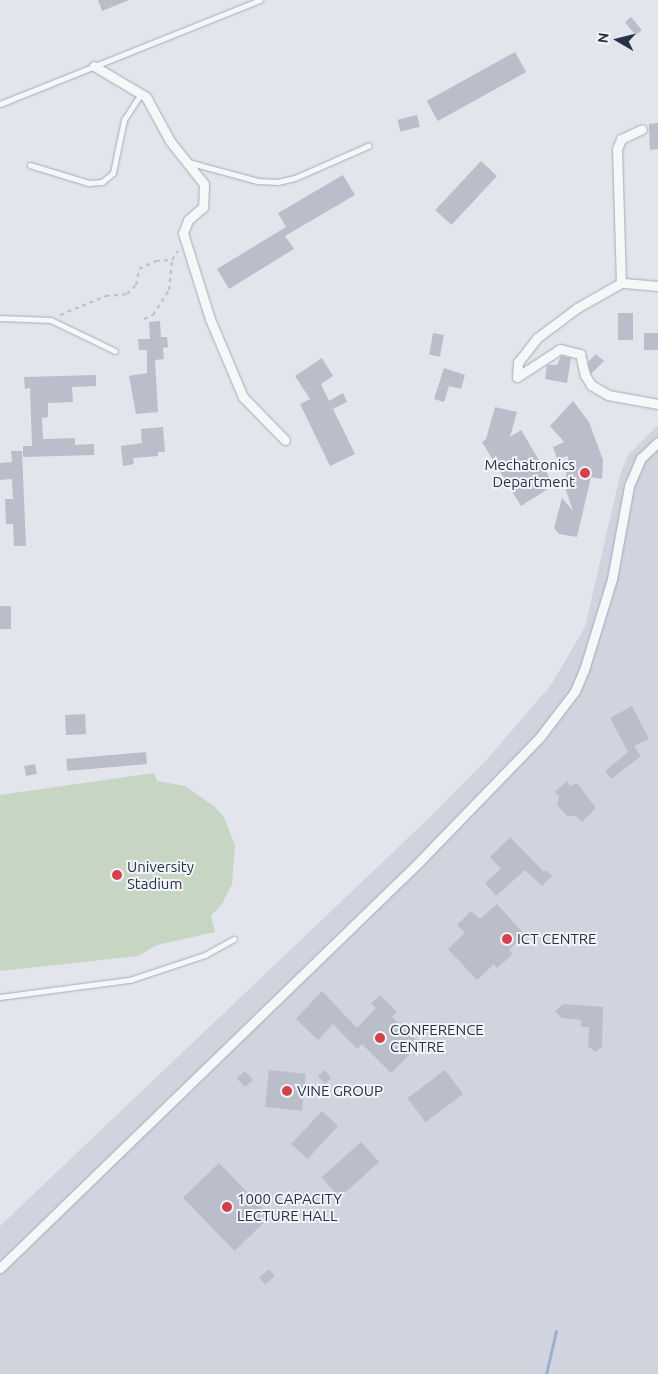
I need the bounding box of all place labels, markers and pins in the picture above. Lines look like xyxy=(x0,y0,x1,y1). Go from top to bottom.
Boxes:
place label: Mechatronics Department xyxy=(484,455,575,490)
marker: Mechatronics Department xyxy=(579,467,591,479)
place label: University Stadium xyxy=(127,857,194,892)
marker: University Stadium xyxy=(111,869,123,881)
place label: ICT CENTRE xyxy=(517,930,596,948)
marker: ICT CENTRE xyxy=(501,933,513,945)
place label: CONFERENCE CENTRE xyxy=(390,1020,484,1055)
marker: CONFERENCE CENTRE xyxy=(374,1032,386,1044)
place label: VINE GROUP xyxy=(297,1082,383,1100)
marker: VINE GROUP xyxy=(281,1085,293,1097)
place label: 1000 CAPACITY LECTURE HALL xyxy=(237,1189,342,1224)
marker: 1000 CAPACITY LECTURE HALL xyxy=(221,1201,233,1213)

